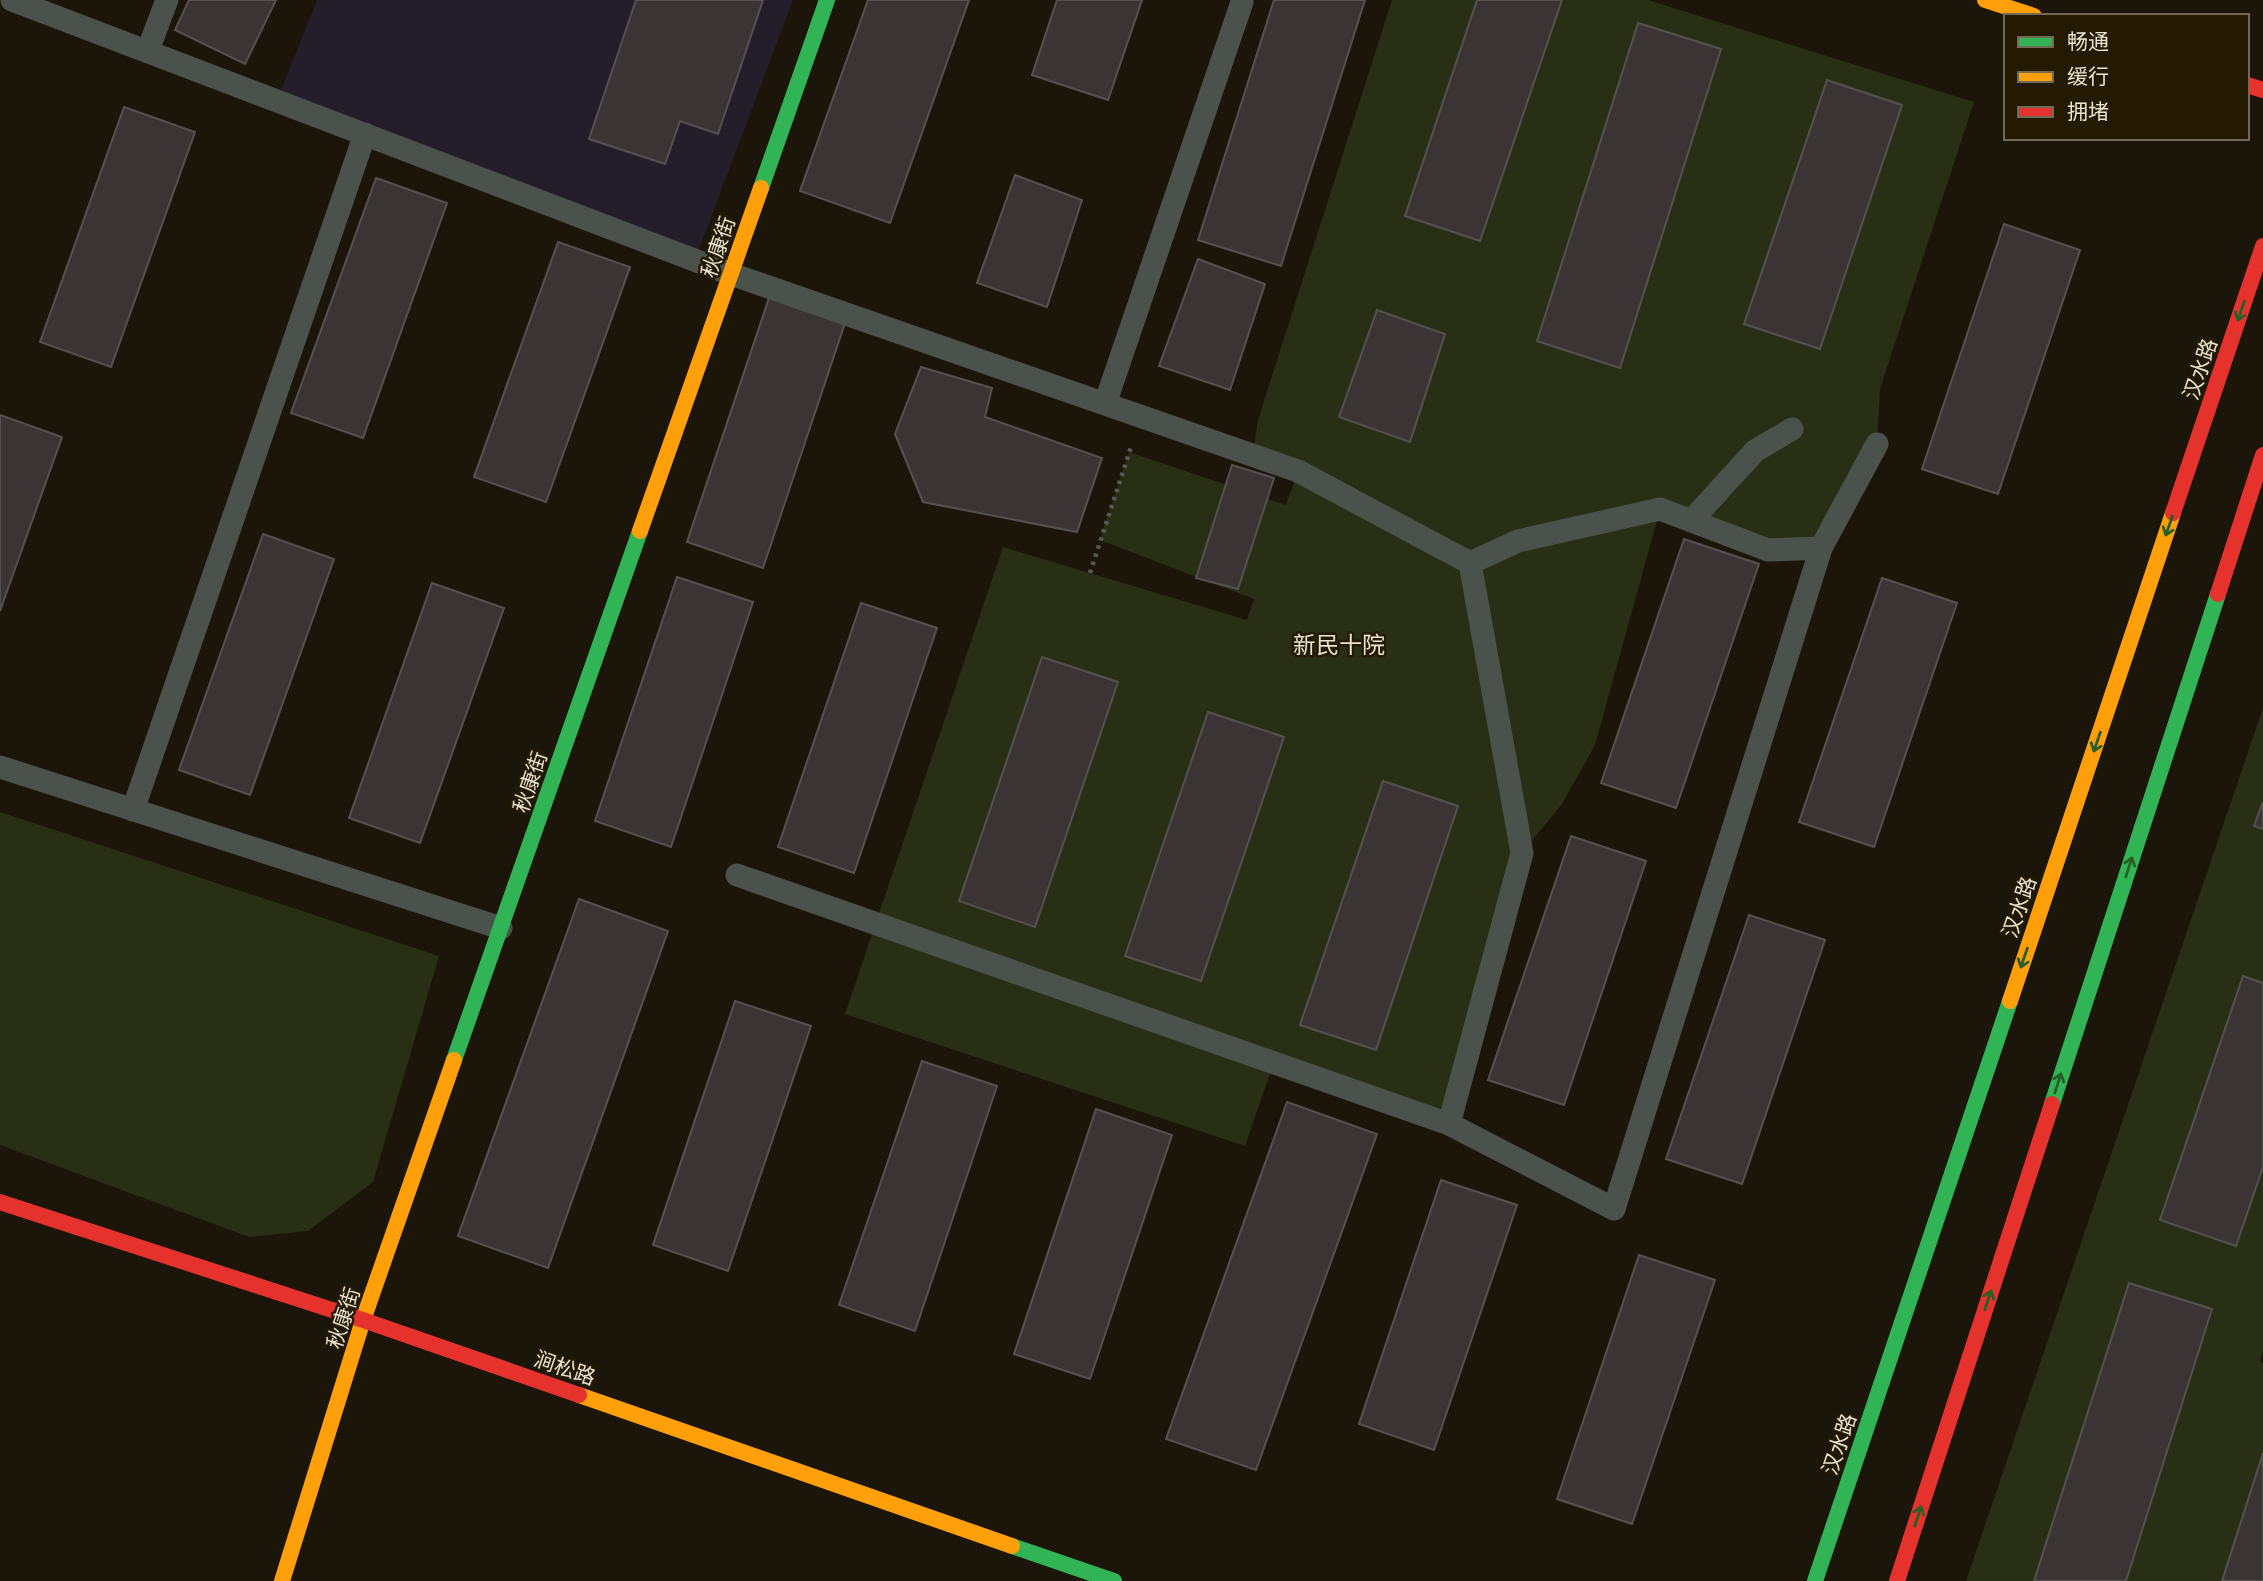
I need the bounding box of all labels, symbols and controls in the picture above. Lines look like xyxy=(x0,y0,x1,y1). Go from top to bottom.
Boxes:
legend xyxy=(2004,14,2249,140)
text: 畅通 xyxy=(2067,29,2109,54)
text: 缓行 xyxy=(2067,64,2109,89)
text: 拥堵 xyxy=(2067,99,2109,124)
street label: 秋康街 xyxy=(696,213,740,281)
one-way arrow xyxy=(2234,299,2246,321)
street label: 汉水路 xyxy=(2178,335,2222,403)
one-way arrow xyxy=(2162,515,2174,537)
district label: 新民十院 xyxy=(1293,631,1385,659)
one-way arrow xyxy=(2090,731,2103,753)
street label: 秋康街 xyxy=(508,748,552,816)
one-way arrow xyxy=(2123,856,2136,878)
street label: 汉水路 xyxy=(1997,873,2041,941)
one-way arrow xyxy=(2017,946,2029,968)
one-way arrow xyxy=(2053,1073,2066,1095)
street label: 秋康街 xyxy=(321,1284,365,1352)
one-way arrow xyxy=(1983,1289,1995,1311)
street label: 涧松路 xyxy=(531,1346,599,1390)
street label: 汉水路 xyxy=(1817,1410,1861,1478)
one-way arrow xyxy=(1912,1505,1925,1527)

